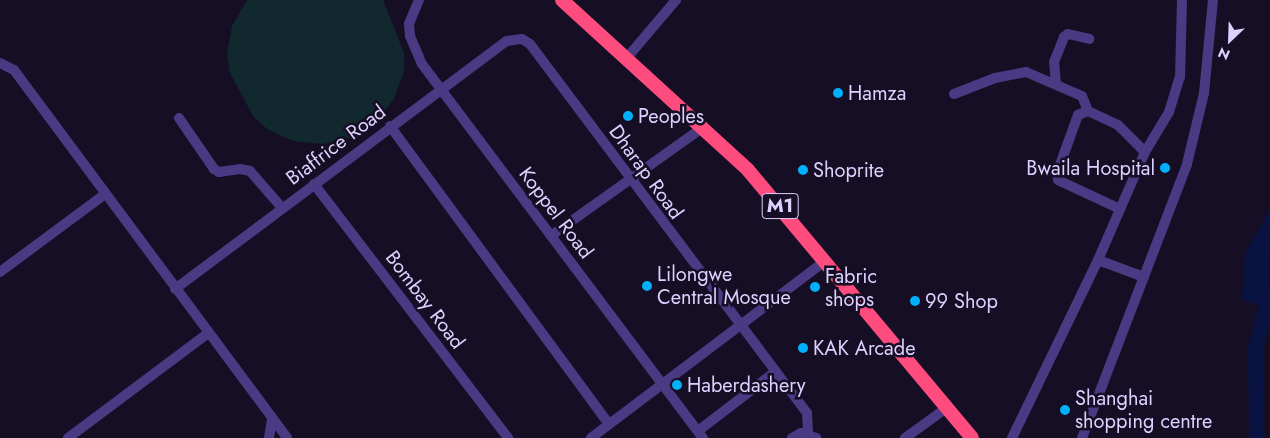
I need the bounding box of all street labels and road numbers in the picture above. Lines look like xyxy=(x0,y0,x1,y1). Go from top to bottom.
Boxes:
street label: Biaffrice Road xyxy=(281,100,391,190)
street label: Dharap Road xyxy=(604,120,688,224)
street label: Koppel Road xyxy=(514,162,598,264)
road number: M1 xyxy=(761,190,799,222)
street label: Bombay Road xyxy=(380,246,470,354)

